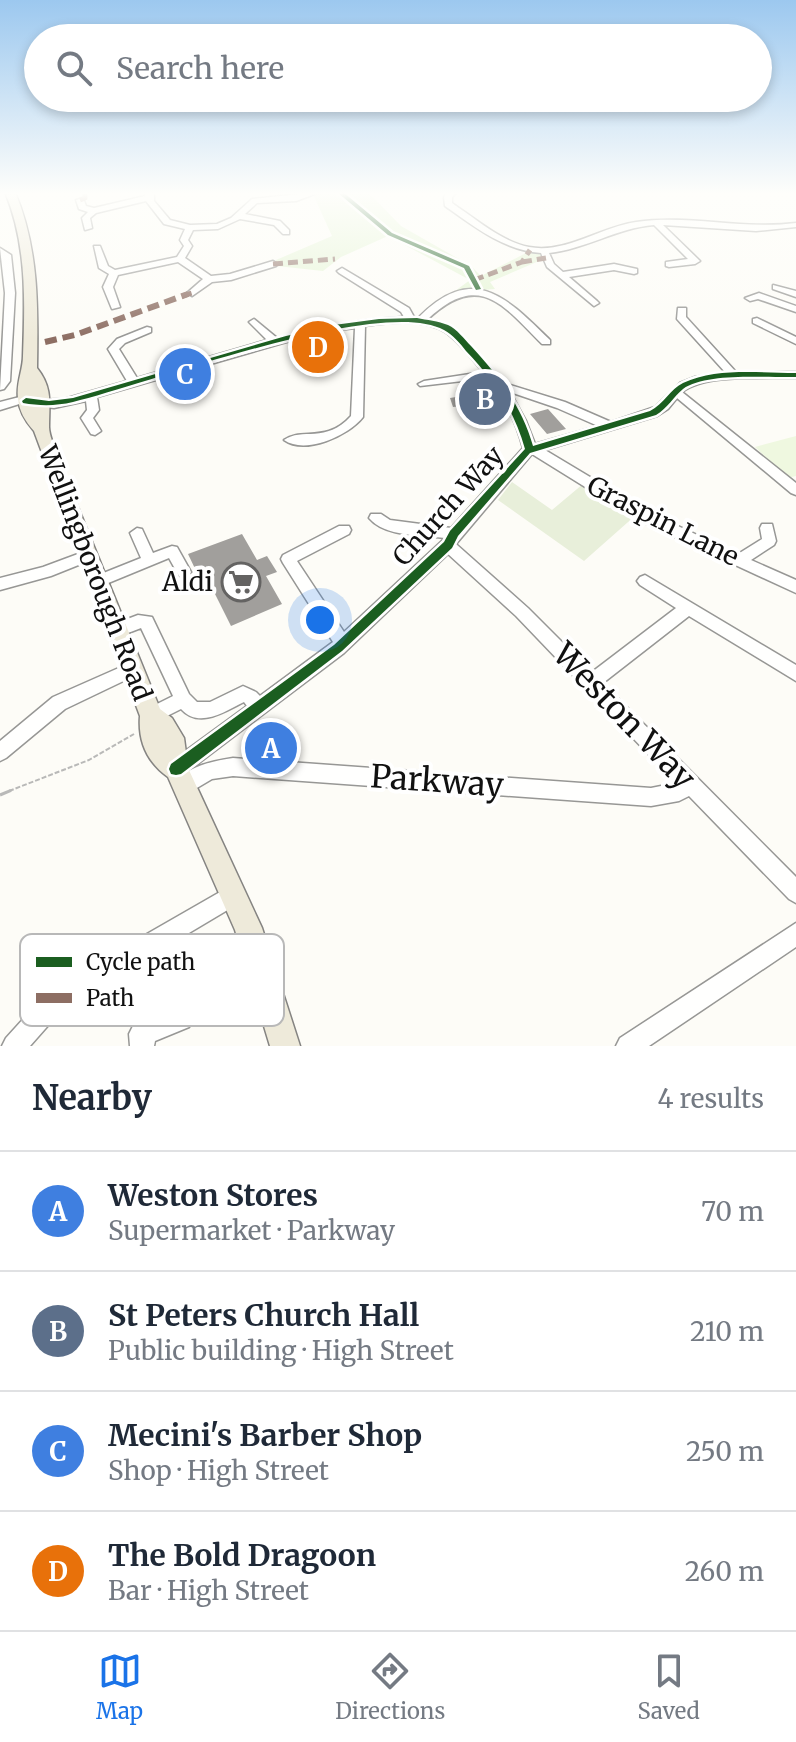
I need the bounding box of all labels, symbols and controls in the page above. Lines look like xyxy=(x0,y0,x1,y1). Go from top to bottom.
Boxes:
search box xyxy=(24,24,772,112)
icon: search xyxy=(52,46,96,90)
text: Search here xyxy=(116,49,284,87)
pin: D xyxy=(292,317,344,377)
pin: C xyxy=(159,344,211,404)
pin: B xyxy=(459,369,511,429)
street label: Church Way xyxy=(385,438,511,573)
street label: Wellingborough Road xyxy=(31,440,159,705)
street label: Graspin Lane xyxy=(582,468,745,573)
supermarket icon: Aldi xyxy=(220,561,262,603)
place label: Aldi xyxy=(161,565,213,598)
your location xyxy=(300,600,340,640)
street label: Weston Way xyxy=(544,634,704,798)
pin: A xyxy=(245,718,297,778)
street label: Parkway xyxy=(369,756,505,806)
legend xyxy=(20,934,284,1026)
text: Cycle path xyxy=(86,948,196,976)
text: Path xyxy=(86,984,135,1012)
text: Nearby xyxy=(32,1077,152,1119)
text: 4 results xyxy=(657,1082,764,1115)
text: Weston Stores xyxy=(108,1176,318,1214)
text: A xyxy=(49,1195,67,1228)
text: 70 m xyxy=(701,1195,764,1228)
text: Supermarket · Parkway xyxy=(108,1214,395,1247)
text: St Peters Church Hall xyxy=(108,1296,419,1334)
text: B xyxy=(49,1315,67,1348)
text: 210 m xyxy=(690,1315,764,1348)
text: Public building · High Street xyxy=(108,1334,454,1367)
text: Mecini's Barber Shop xyxy=(108,1416,422,1454)
text: C xyxy=(49,1435,67,1468)
text: 250 m xyxy=(686,1435,764,1468)
text: Shop · High Street xyxy=(108,1454,329,1487)
text: The Bold Dragoon xyxy=(108,1536,376,1574)
text: D xyxy=(48,1555,68,1588)
text: 260 m xyxy=(685,1555,764,1588)
text: Bar · High Street xyxy=(108,1574,309,1607)
tab: Map xyxy=(96,1649,143,1725)
tab: Directions xyxy=(335,1649,445,1725)
tab: Saved xyxy=(638,1649,700,1725)

